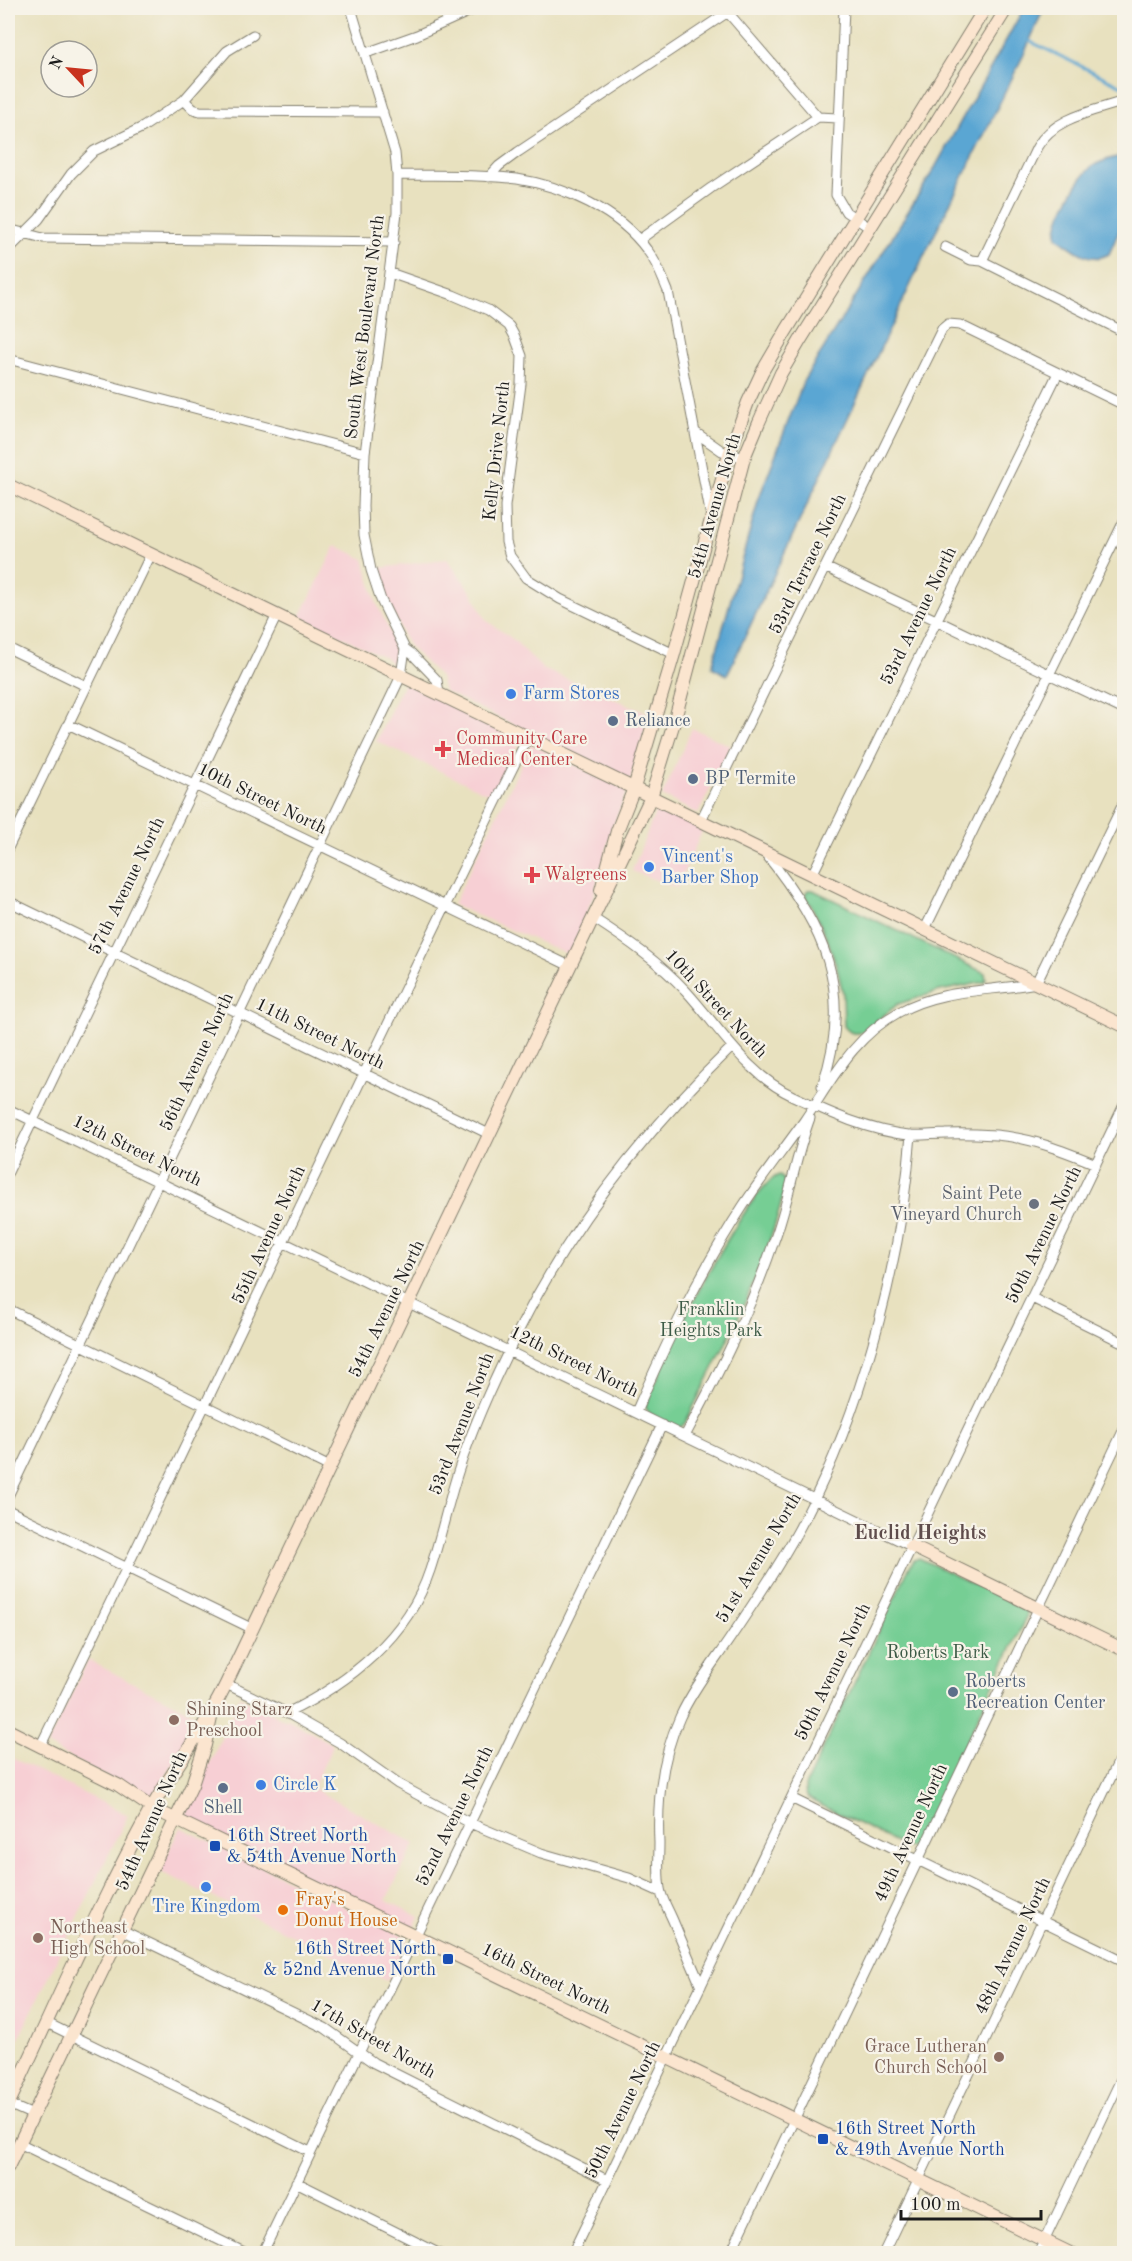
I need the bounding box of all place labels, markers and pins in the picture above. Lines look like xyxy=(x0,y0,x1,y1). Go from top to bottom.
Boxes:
place label: Farm Stores xyxy=(523,685,620,703)
marker: Farm Stores xyxy=(504,687,518,701)
place label: Reliance xyxy=(625,712,691,730)
marker: Reliance xyxy=(606,714,620,728)
place label: Community Care Medical Center xyxy=(456,730,587,769)
marker: Community Care Medical Center xyxy=(434,740,452,758)
place label: BP Termite xyxy=(705,770,796,788)
marker: BP Termite xyxy=(686,772,700,786)
place label: Vincent's Barber Shop xyxy=(661,848,759,887)
marker: Vincent's Barber Shop xyxy=(642,860,656,874)
place label: Walgreens xyxy=(544,866,627,884)
marker: Walgreens xyxy=(525,868,539,882)
place label: Saint Pete Vineyard Church xyxy=(890,1185,1022,1224)
marker: Saint Pete Vineyard Church xyxy=(1027,1197,1041,1211)
place label: Roberts Recreation Center xyxy=(965,1673,1106,1712)
marker: Roberts Recreation Center xyxy=(946,1685,960,1699)
place label: Shining Starz Preschool xyxy=(186,1701,293,1740)
marker: Shining Starz Preschool xyxy=(167,1713,181,1727)
place label: Circle K xyxy=(273,1776,337,1794)
marker: Circle K xyxy=(254,1778,268,1792)
marker: Shell xyxy=(216,1781,230,1795)
place label: Shell xyxy=(204,1799,243,1817)
place label: 16th Street North & 54th Avenue North xyxy=(227,1827,397,1866)
marker: 16th Street North & 54th Avenue North xyxy=(208,1839,222,1853)
marker: Tire Kingdom xyxy=(199,1880,213,1894)
place label: Fray's Donut House xyxy=(295,1891,397,1930)
place label: Tire Kingdom xyxy=(152,1898,260,1916)
marker: Fray's Donut House xyxy=(276,1903,290,1917)
place label: Northeast High School xyxy=(50,1919,145,1958)
marker: Northeast High School xyxy=(31,1931,45,1945)
place label: 16th Street North & 52nd Avenue North xyxy=(263,1940,436,1979)
marker: 16th Street North & 52nd Avenue North xyxy=(441,1952,455,1966)
place label: Grace Lutheran Church School xyxy=(865,2038,987,2077)
marker: Grace Lutheran Church School xyxy=(992,2050,1006,2064)
place label: 16th Street North & 49th Avenue North xyxy=(835,2120,1005,2159)
marker: 16th Street North & 49th Avenue North xyxy=(816,2132,830,2146)

